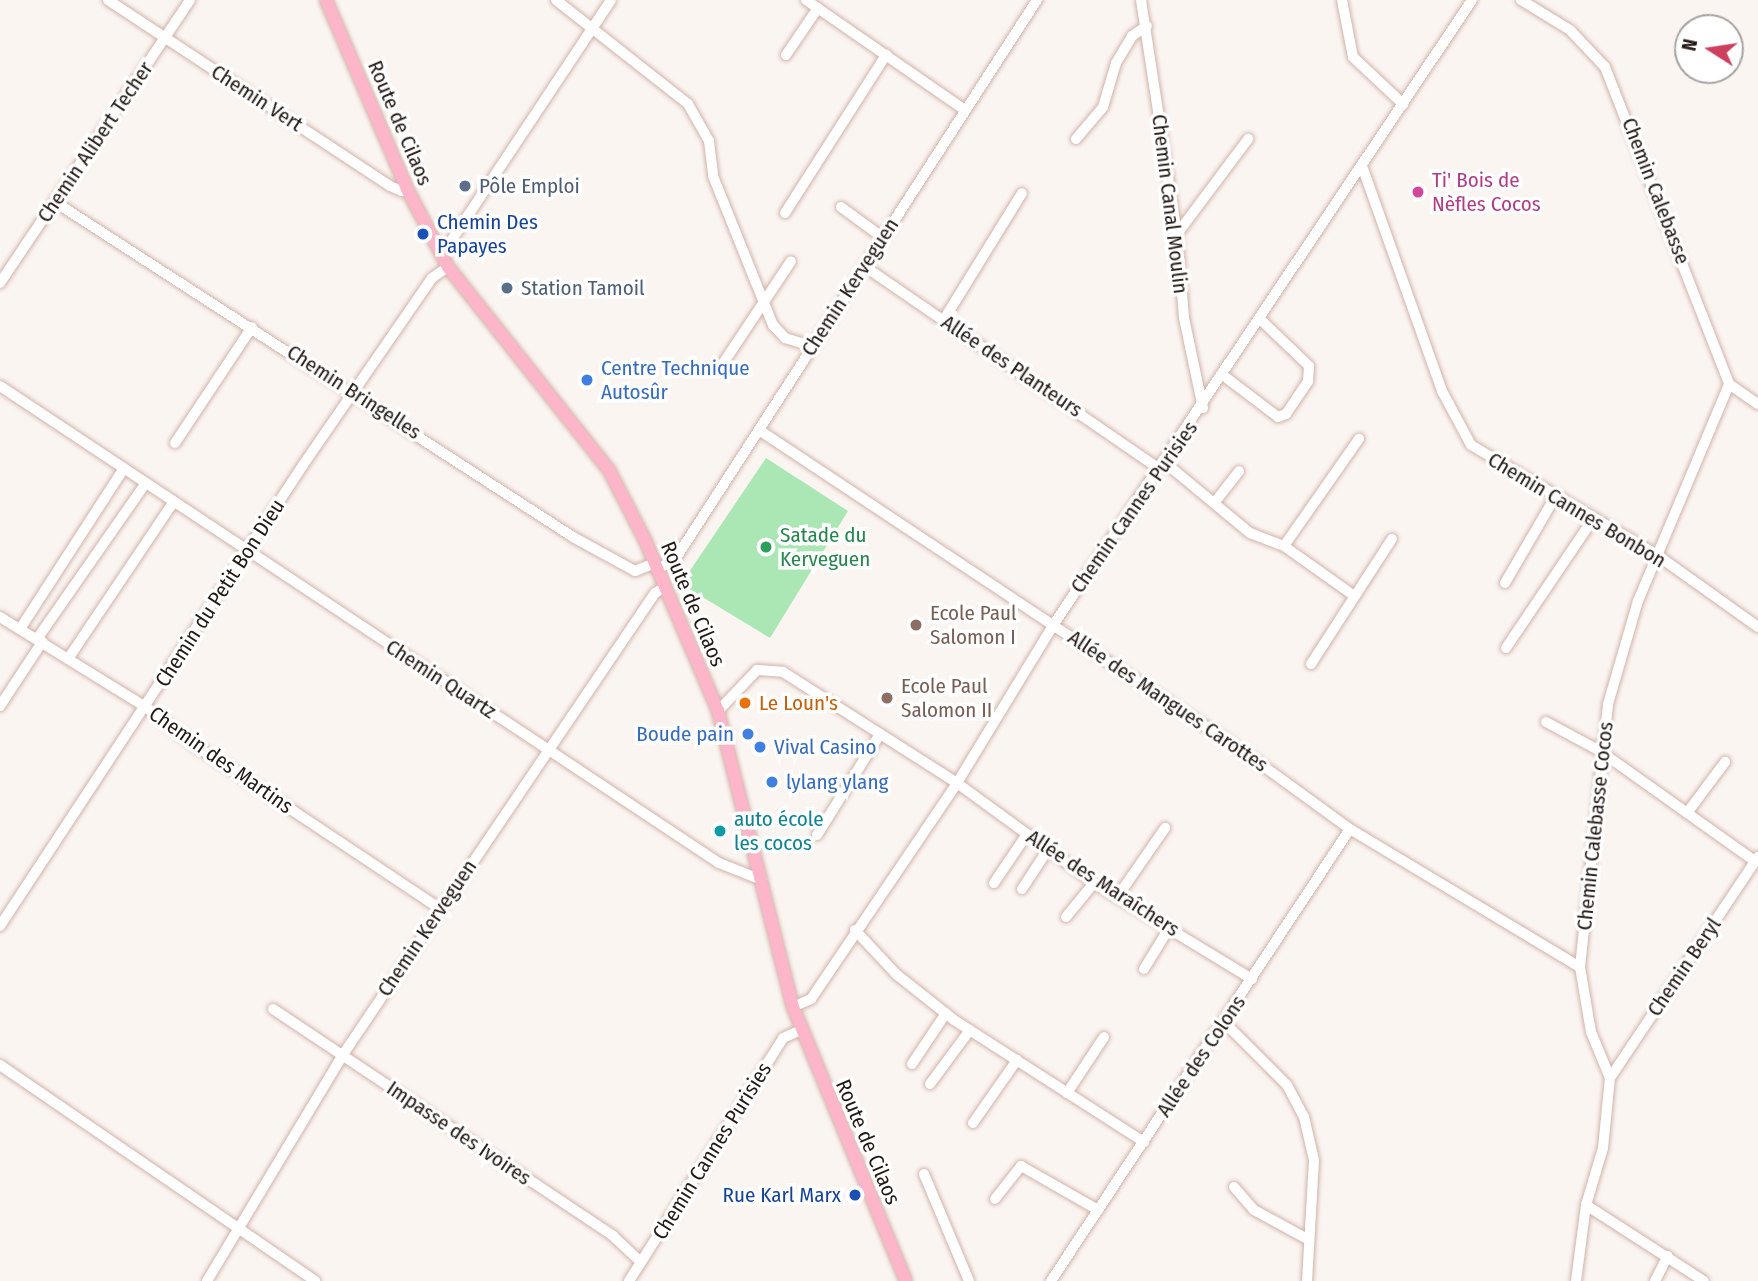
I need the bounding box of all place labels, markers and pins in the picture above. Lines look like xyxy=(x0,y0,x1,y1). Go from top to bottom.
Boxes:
place label: Ti' Bois de Nèfles Cocos xyxy=(1432,167,1541,217)
place label: Pôle Emploi xyxy=(479,173,580,199)
marker: Pôle Emploi xyxy=(457,178,473,194)
marker: Ti' Bois de Nèfles Cocos xyxy=(1410,184,1426,200)
place label: Chemin Des Papayes xyxy=(437,209,538,259)
marker: Chemin Des Papayes xyxy=(415,226,431,242)
place label: Station Tamoil xyxy=(521,275,645,301)
marker: Station Tamoil xyxy=(499,280,515,296)
place label: Centre Technique Autosûr xyxy=(601,355,750,405)
marker: Centre Technique Autosûr xyxy=(579,372,595,388)
place label: Satade du Kerveguen xyxy=(780,522,870,572)
marker: Satade du Kerveguen xyxy=(758,539,774,555)
place label: Ecole Paul Salomon I xyxy=(930,600,1017,650)
marker: Ecole Paul Salomon I xyxy=(908,617,924,633)
place label: Ecole Paul Salomon II xyxy=(901,673,992,723)
place label: Le Loun's xyxy=(759,690,838,716)
marker: Ecole Paul Salomon II xyxy=(879,690,895,706)
marker: Le Loun's xyxy=(737,695,753,711)
place label: Boude pain xyxy=(636,721,734,747)
marker: Boude pain xyxy=(740,726,756,742)
place label: Vival Casino xyxy=(774,734,877,760)
marker: Vival Casino xyxy=(752,739,768,755)
place label: lylang ylang xyxy=(786,769,888,795)
marker: lylang ylang xyxy=(764,774,780,790)
place label: auto école les cocos xyxy=(734,806,824,856)
marker: auto école les cocos xyxy=(712,823,728,839)
place label: Rue Karl Marx xyxy=(722,1182,841,1208)
marker: Rue Karl Marx xyxy=(847,1187,863,1203)

